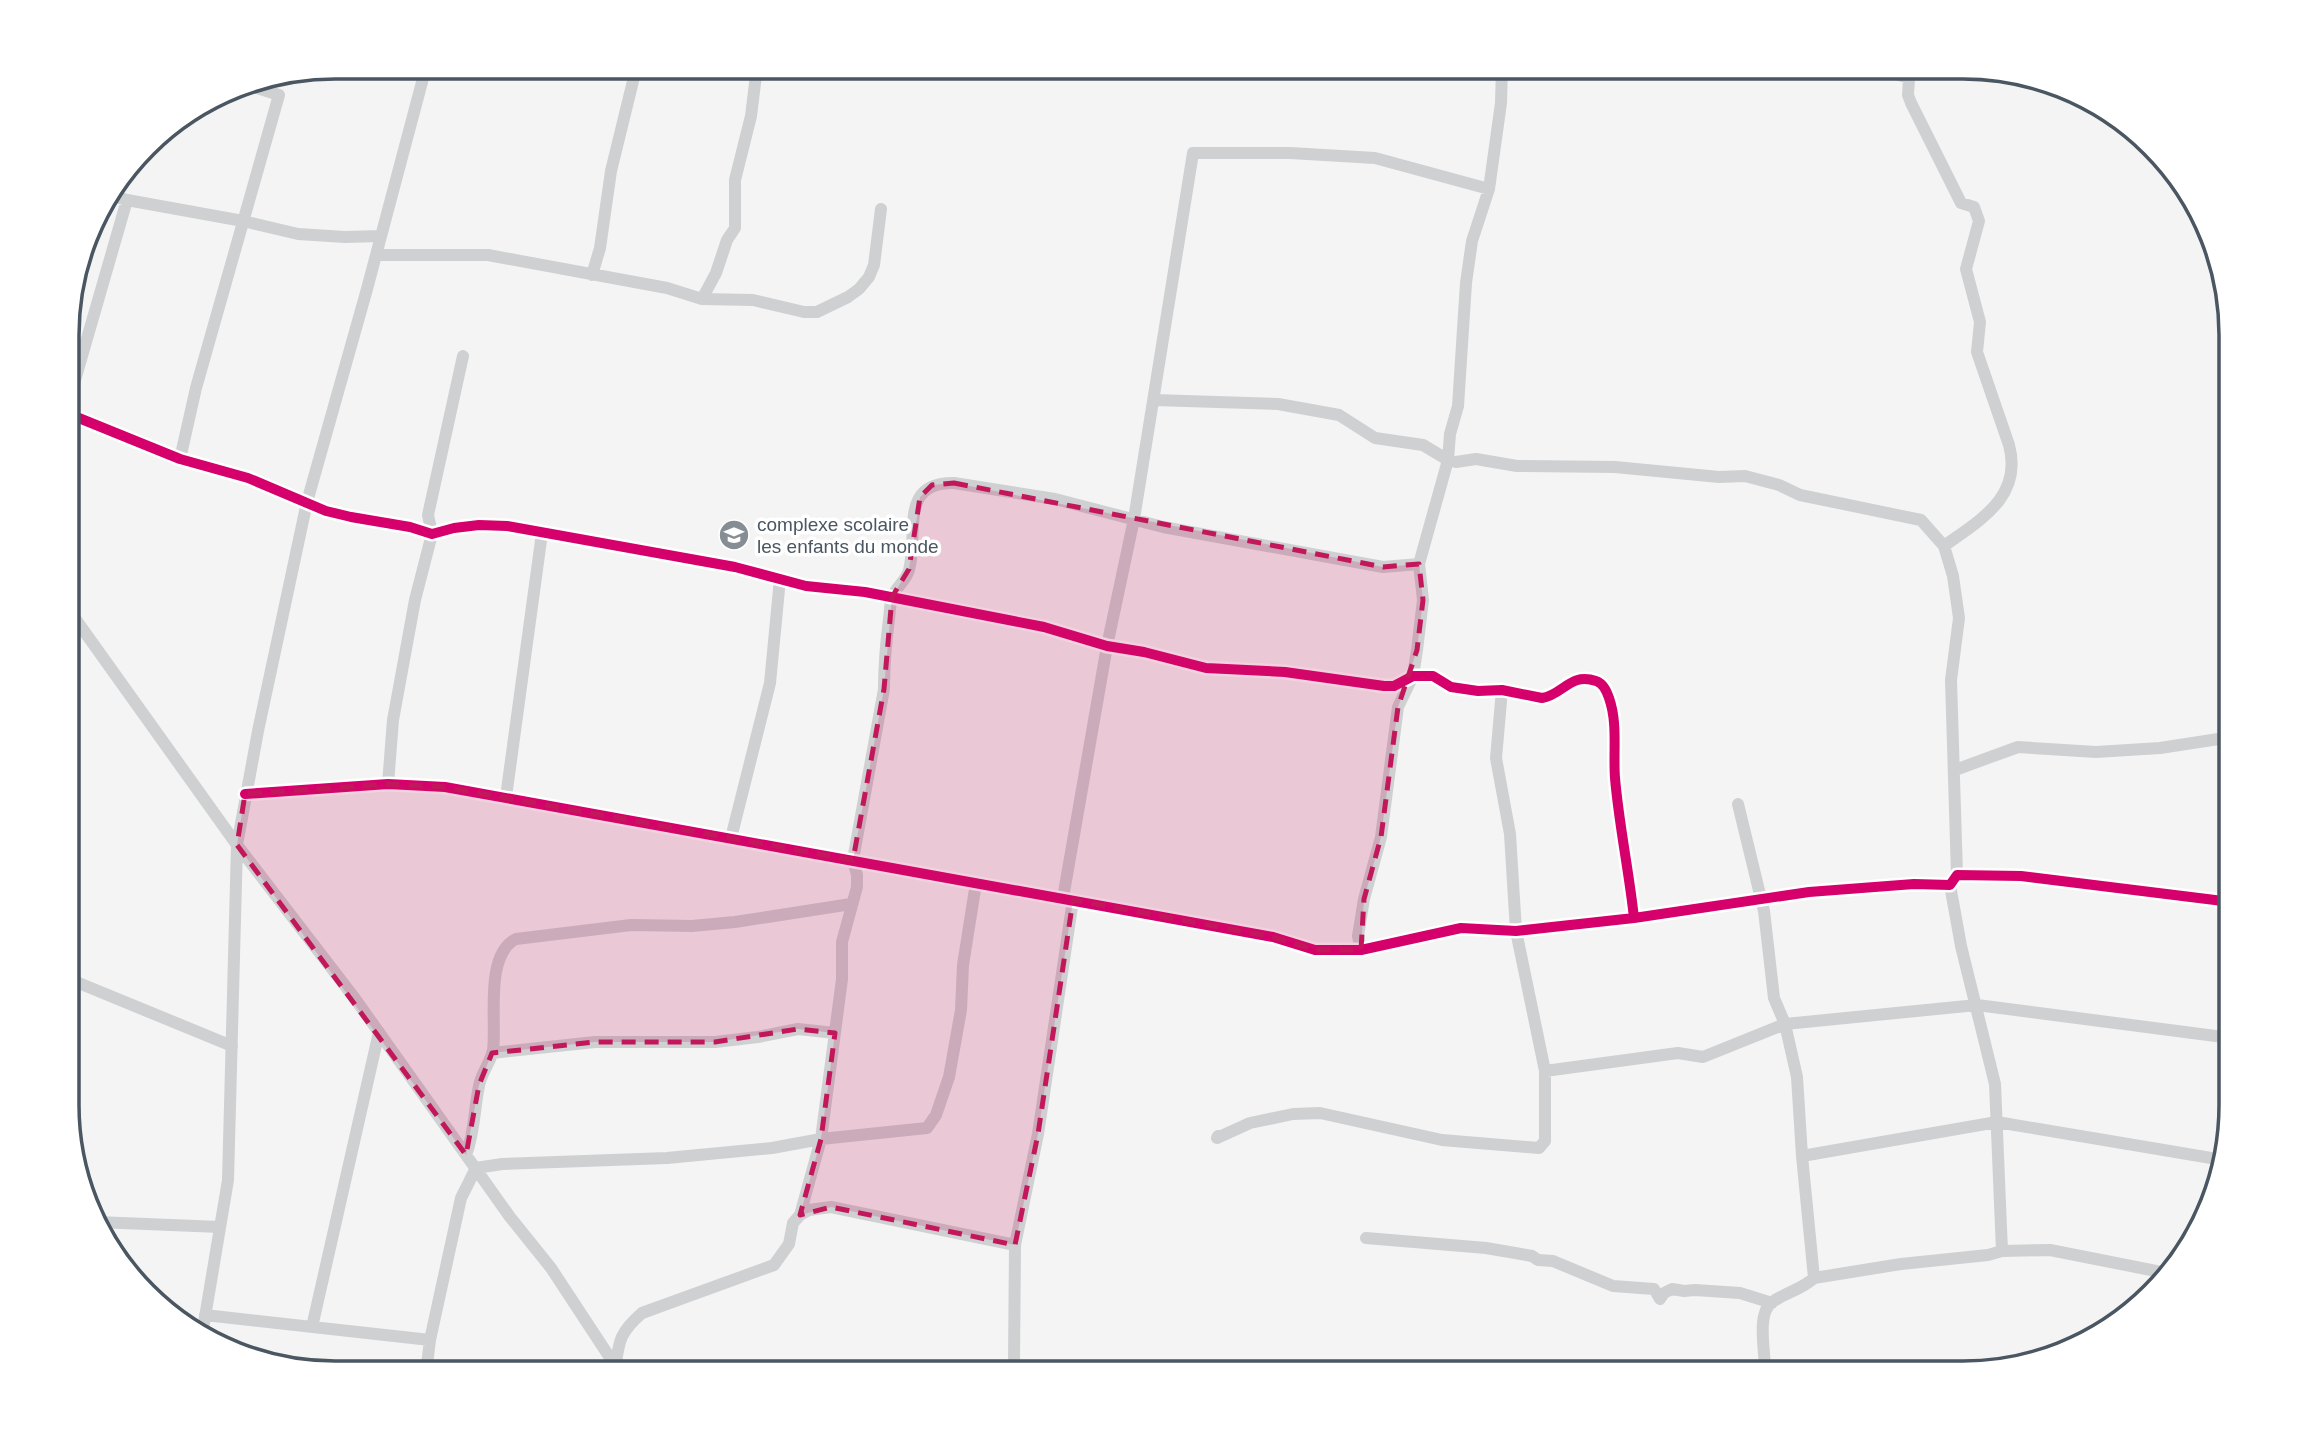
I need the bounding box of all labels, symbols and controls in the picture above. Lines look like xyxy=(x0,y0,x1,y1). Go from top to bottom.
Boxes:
place label: complexe scolaire les enfants du monde xyxy=(757,514,939,557)
school or university icon: complexe scolaire les enfants du monde xyxy=(717,518,751,552)

